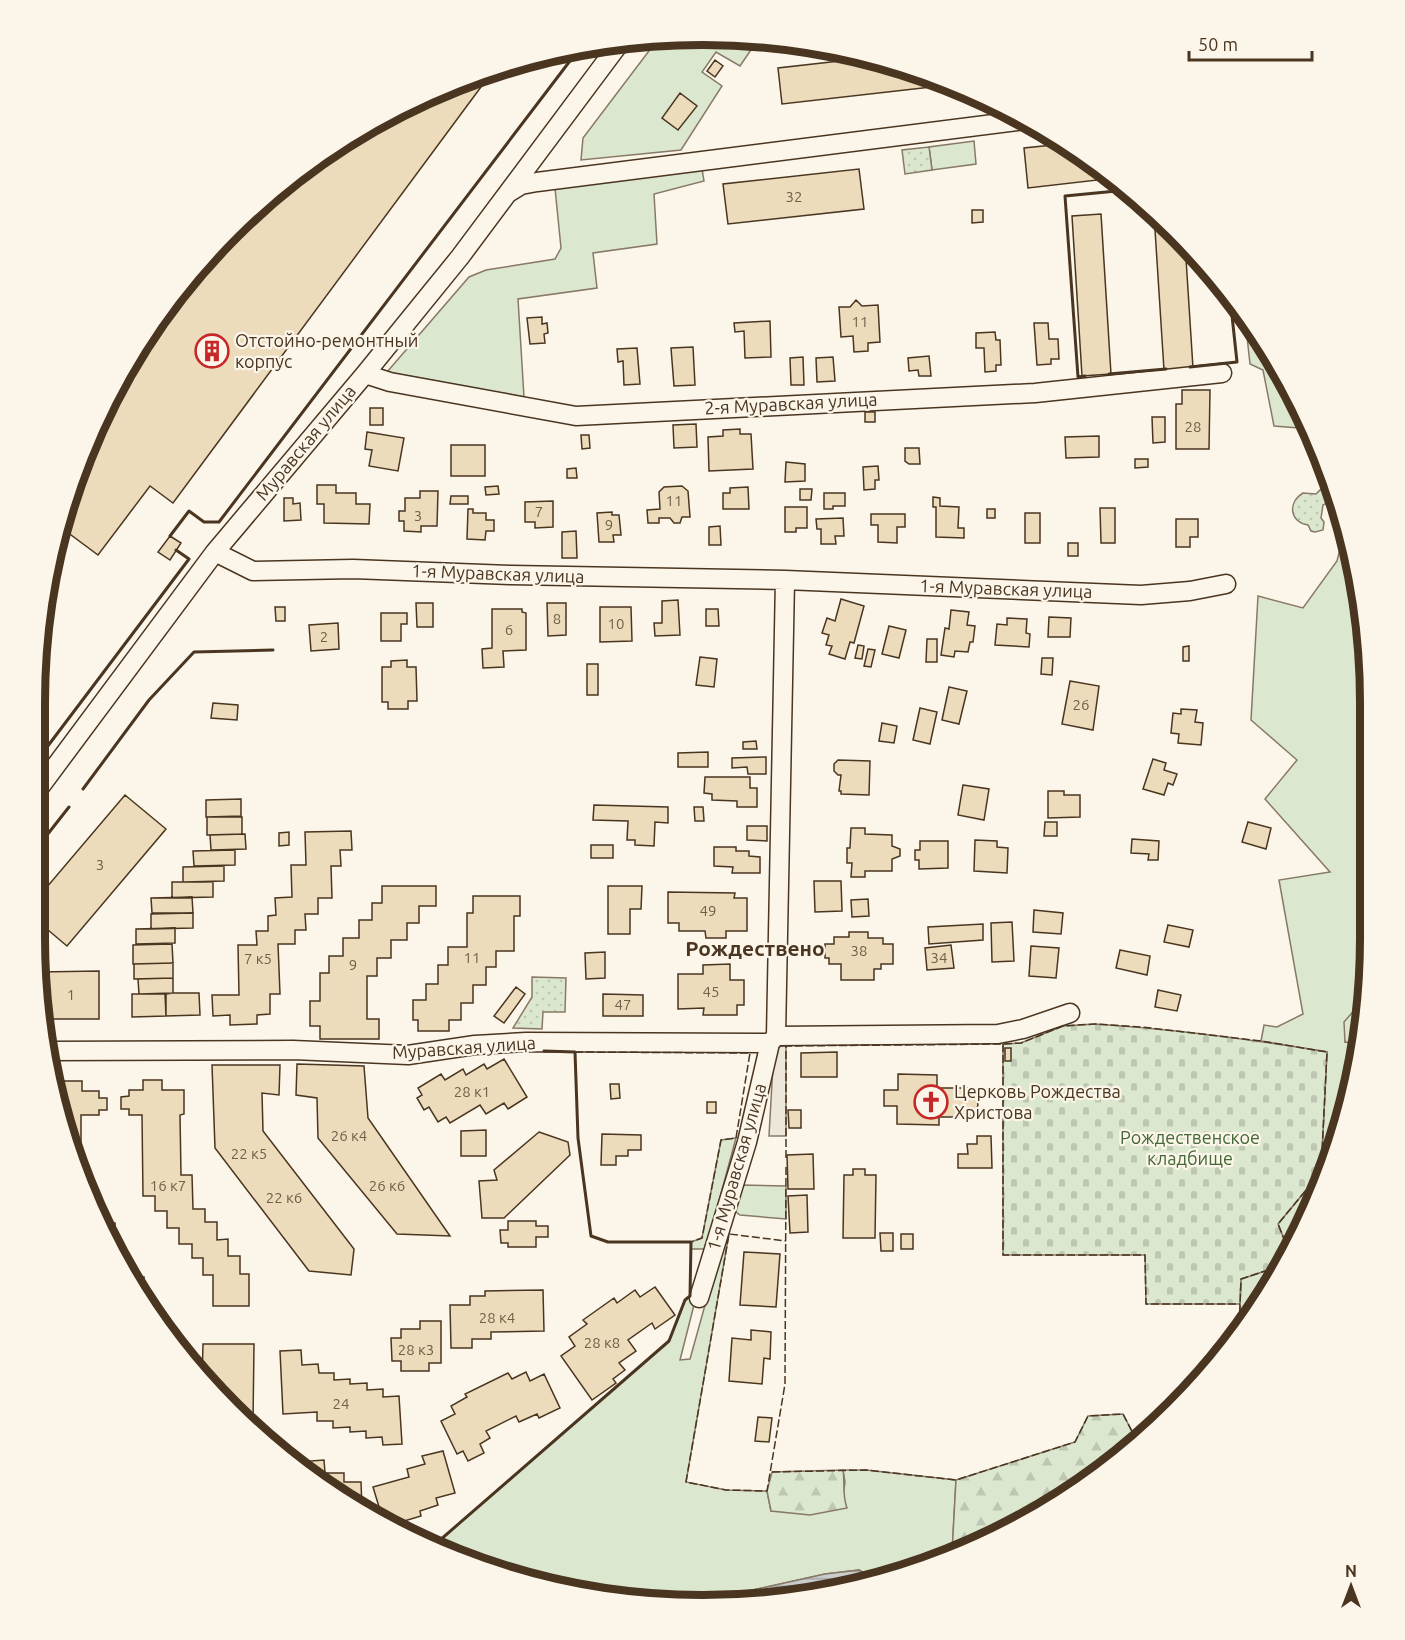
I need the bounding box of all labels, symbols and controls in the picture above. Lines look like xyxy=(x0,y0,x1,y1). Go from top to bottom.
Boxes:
scale bar xyxy=(1189,24,1312,62)
text: 50 m xyxy=(1198,34,1238,54)
house number: 32 xyxy=(786,188,802,205)
house number: 11 xyxy=(852,313,868,330)
place label: Отстойно-ремонтный корпус xyxy=(235,330,418,371)
building icon: Отстойно-ремонтный корпус xyxy=(194,333,230,369)
street label: Муравская улица xyxy=(251,381,359,504)
street label: 2-я Муравская улица xyxy=(704,388,878,418)
house number: 28 xyxy=(1185,418,1201,435)
house number: 11 xyxy=(666,492,682,509)
house number: 7 xyxy=(535,503,543,520)
house number: 3 xyxy=(414,507,422,524)
house number: 9 xyxy=(605,516,613,533)
street label: 1-я Муравская улица xyxy=(411,560,585,586)
street label: 1-я Муравская улица xyxy=(919,575,1093,601)
house number: 8 xyxy=(553,610,561,627)
house number: 10 xyxy=(608,615,624,632)
house number: 6 xyxy=(505,621,513,638)
house number: 2 xyxy=(320,628,328,645)
house number: 26 xyxy=(1073,696,1089,713)
house number: 3 xyxy=(96,856,104,873)
house number: 49 xyxy=(700,902,716,919)
district label: Рождествено xyxy=(685,936,825,960)
house number: 38 xyxy=(851,942,867,959)
house number: 11 xyxy=(464,949,480,966)
house number: 34 xyxy=(931,949,947,966)
house number: 7 к5 xyxy=(244,950,272,967)
house number: 9 xyxy=(349,956,357,973)
house number: 45 xyxy=(703,983,719,1000)
house number: 1 xyxy=(67,986,75,1003)
house number: 47 xyxy=(615,996,631,1013)
street label: Муравская улица xyxy=(391,1032,536,1062)
street label: 1-я Муравская улица xyxy=(703,1081,770,1253)
place label: Церковь Рождества Христова xyxy=(954,1081,1121,1122)
house number: 28 к1 xyxy=(454,1083,490,1100)
church icon: Церковь Рождества Христова xyxy=(913,1084,949,1120)
house number: 26 к4 xyxy=(331,1127,367,1144)
park label: Рождественское кладбище xyxy=(1120,1127,1260,1168)
house number: 22 к5 xyxy=(231,1145,267,1162)
house number: 16 к7 xyxy=(150,1177,186,1194)
house number: 26 к6 xyxy=(369,1177,405,1194)
house number: 22 к6 xyxy=(266,1189,302,1206)
house number: 28 к4 xyxy=(479,1309,515,1326)
house number: 28 к8 xyxy=(584,1334,620,1351)
house number: 28 к3 xyxy=(398,1341,434,1358)
house number: 24 xyxy=(333,1395,349,1412)
north arrow xyxy=(1321,1556,1381,1616)
text: N xyxy=(1345,1562,1357,1580)

